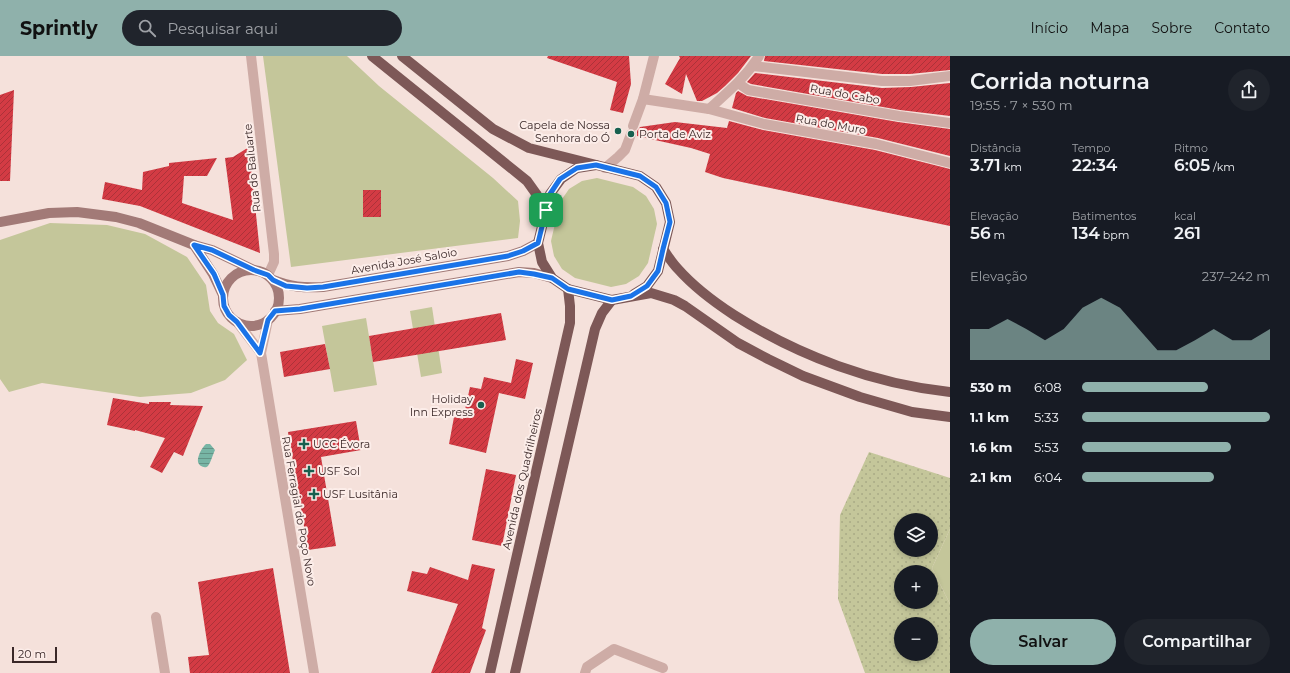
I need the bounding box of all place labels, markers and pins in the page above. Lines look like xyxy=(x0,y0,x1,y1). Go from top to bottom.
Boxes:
place label: Capela de Nossa Senhora do Ó xyxy=(519,118,610,145)
marker: Capela de Nossa Senhora do Ó xyxy=(613,126,623,136)
place label: Porta de Aviz xyxy=(639,127,711,141)
marker: Porta de Aviz xyxy=(626,129,636,139)
pin xyxy=(529,193,563,227)
place label: Holiday Inn Express xyxy=(410,392,474,419)
marker: Holiday Inn Express xyxy=(476,400,486,410)
place label: UCC Évora xyxy=(313,437,370,451)
marker: UCC Évora xyxy=(298,438,310,450)
place label: USF Sol xyxy=(318,464,360,478)
marker: USF Sol xyxy=(303,465,315,477)
place label: USF Lusitânia xyxy=(323,487,398,501)
marker: USF Lusitânia xyxy=(308,488,320,500)

